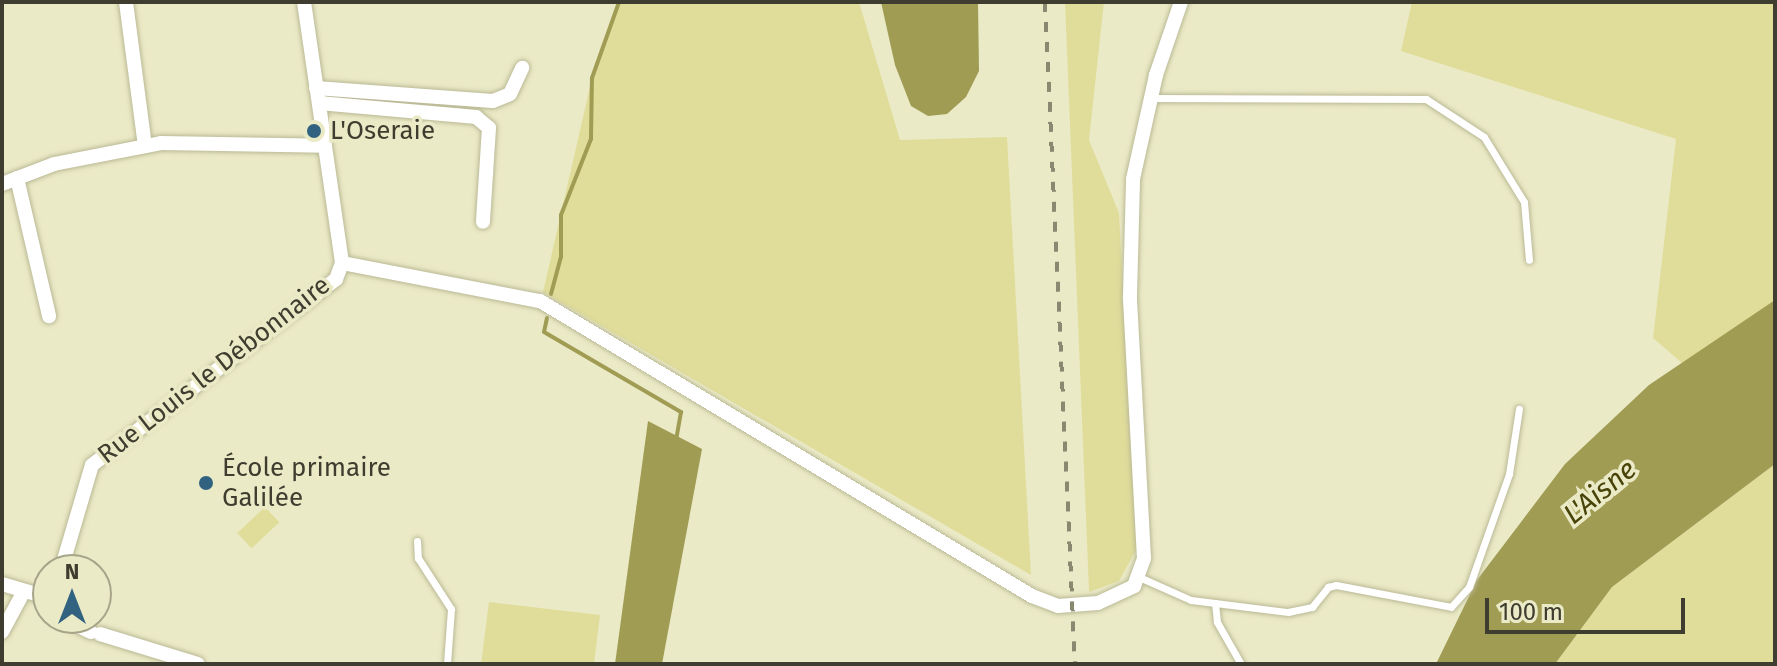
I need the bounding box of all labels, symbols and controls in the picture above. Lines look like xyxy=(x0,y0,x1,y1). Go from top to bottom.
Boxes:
place label: L'Oseraie xyxy=(330,115,435,147)
marker: L'Oseraie xyxy=(305,122,323,140)
street label: Rue Louis le Débonnaire xyxy=(92,270,336,470)
place label: École primaire Galilée xyxy=(222,452,391,514)
water label: L'Aisne xyxy=(1557,453,1643,531)
marker: École primaire Galilée xyxy=(197,474,215,492)
north arrow xyxy=(32,554,112,634)
text: N xyxy=(65,558,79,585)
scale bar xyxy=(1489,582,1689,632)
text: 100 m xyxy=(1499,598,1563,626)

